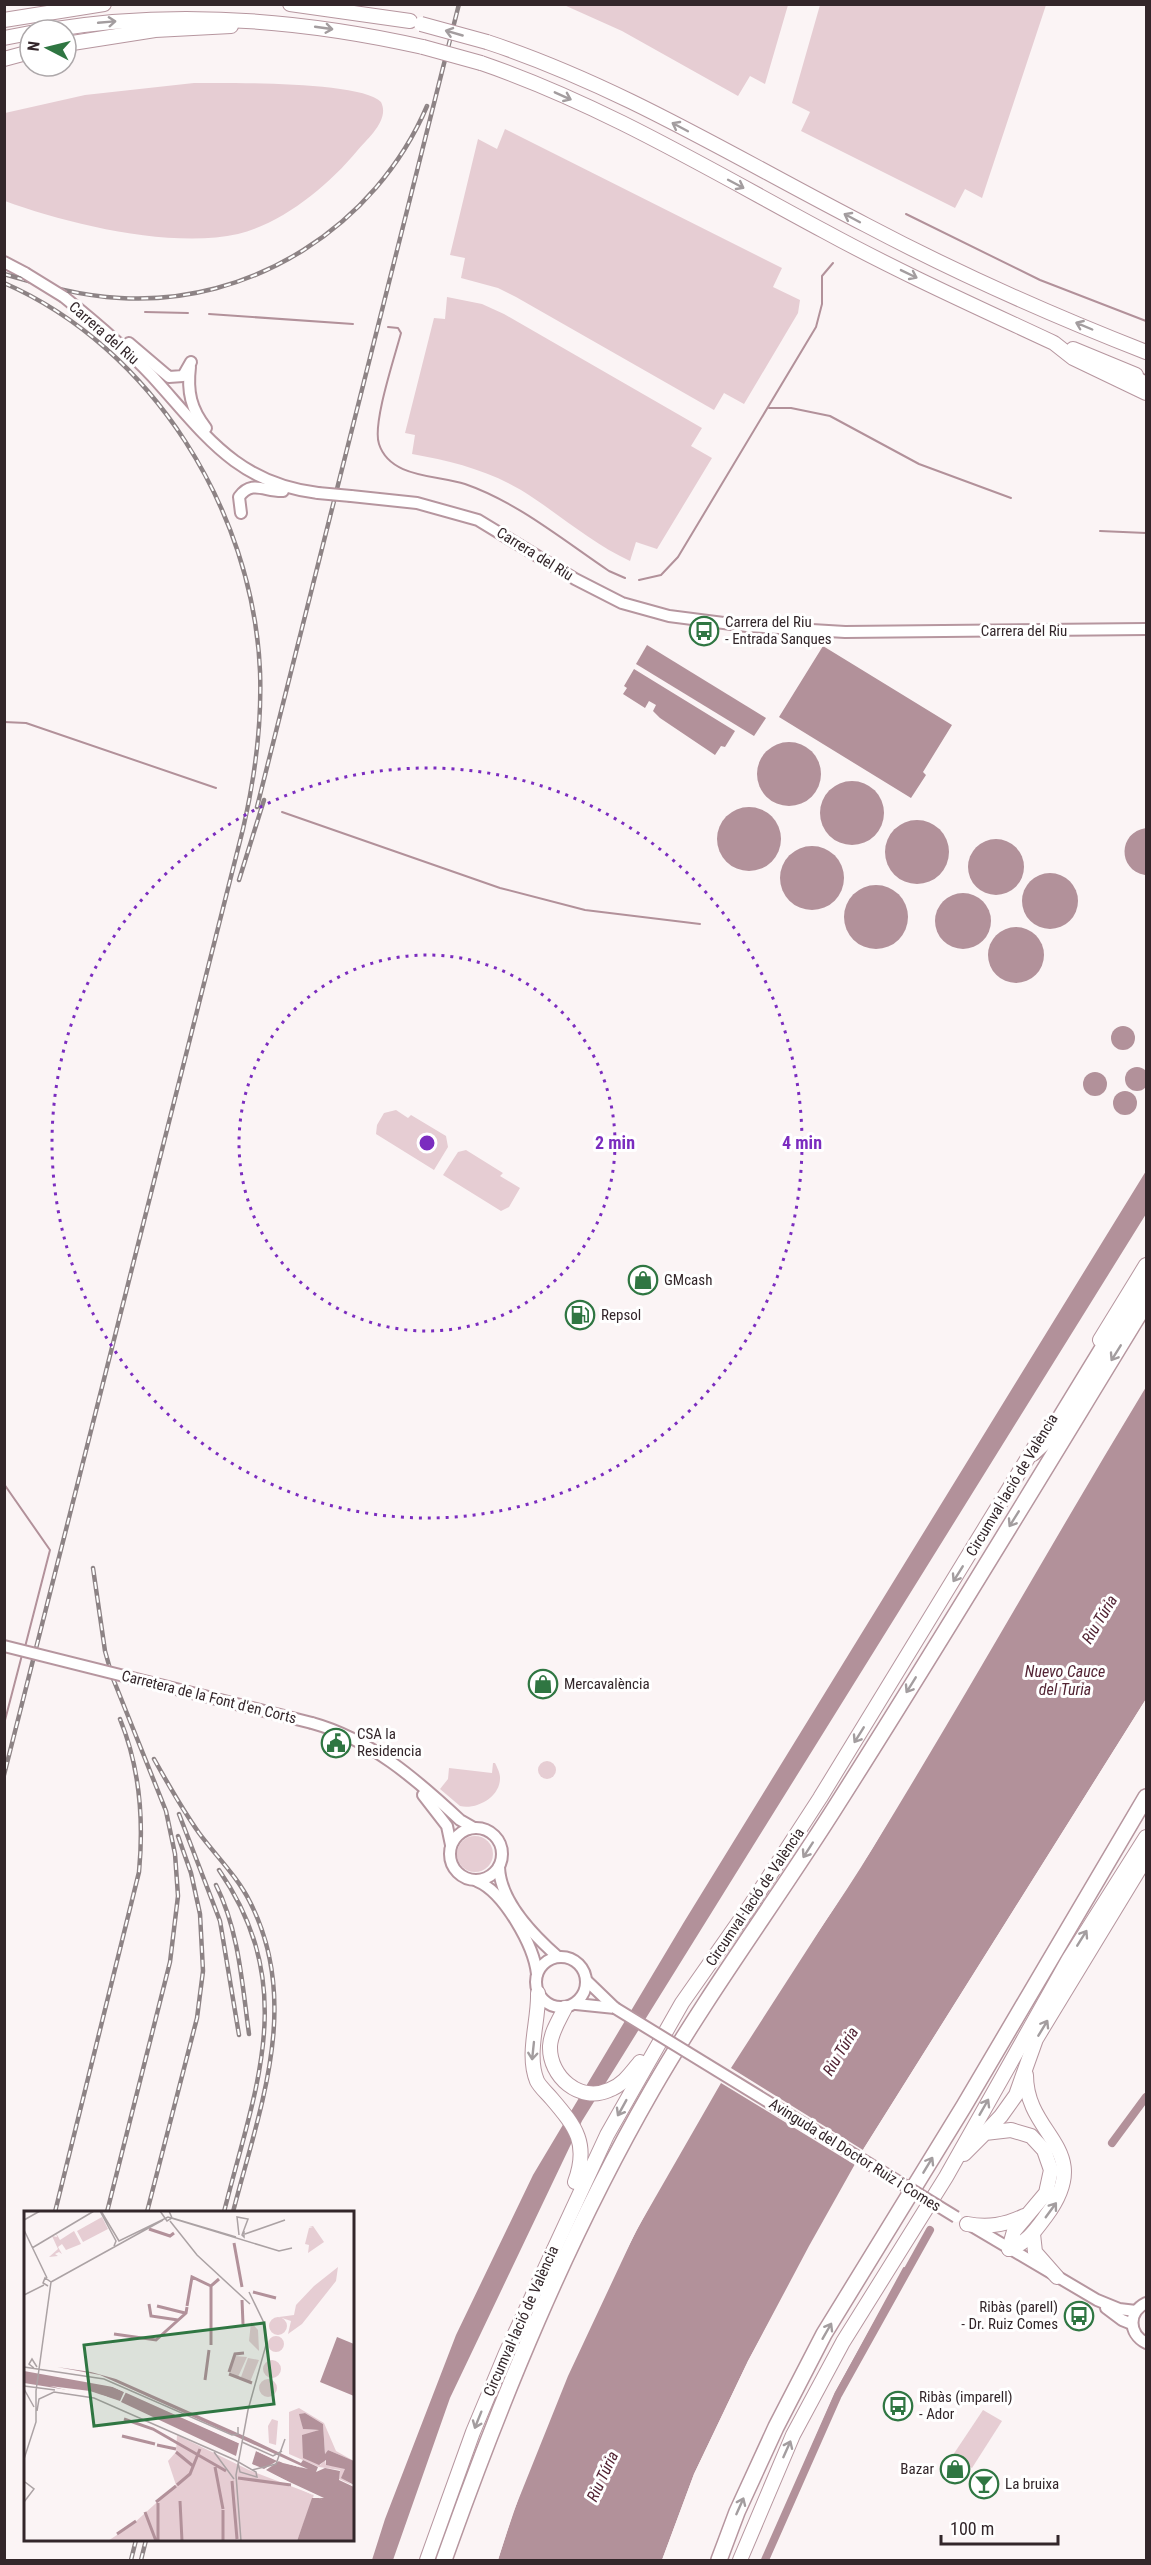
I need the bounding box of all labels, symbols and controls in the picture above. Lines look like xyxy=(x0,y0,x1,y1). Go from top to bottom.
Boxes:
one-way arrow xyxy=(97,16,117,27)
north arrow xyxy=(18,18,78,78)
one-way arrow xyxy=(314,23,334,34)
one-way arrow xyxy=(445,27,464,38)
text: N xyxy=(24,40,44,52)
one-way arrow xyxy=(553,91,571,102)
one-way arrow xyxy=(671,120,689,132)
one-way arrow xyxy=(727,179,745,190)
one-way arrow xyxy=(844,212,861,224)
one-way arrow xyxy=(900,269,918,281)
street label: Carrera del Riu xyxy=(65,298,143,368)
one-way arrow xyxy=(1076,320,1094,331)
street label: Carrera del Riu xyxy=(493,523,577,585)
place label: Carrera del Riu - Entrada Sanques xyxy=(725,613,832,648)
bus stop icon: Carrera del Riu - Entrada Sanques xyxy=(688,615,720,647)
street label: Carrera del Riu xyxy=(981,622,1067,640)
text: 2 min xyxy=(595,1132,635,1153)
text: 4 min xyxy=(782,1132,822,1153)
centre of rings xyxy=(417,1133,437,1153)
shop icon: GMcash xyxy=(627,1264,659,1296)
place label: GMcash xyxy=(664,1271,712,1289)
fuel station icon: Repsol xyxy=(564,1299,596,1331)
place label: Repsol xyxy=(601,1306,641,1324)
one-way arrow xyxy=(1109,1344,1121,1361)
street label: Circumval·lació de València xyxy=(962,1411,1062,1559)
one-way arrow xyxy=(1007,1510,1019,1527)
one-way arrow xyxy=(952,1566,965,1583)
water label: Riu Túria xyxy=(1078,1592,1121,1647)
water label: Nuevo Cauce del Turia xyxy=(1025,1662,1105,1699)
street label: Carretera de la Font d'en Corts xyxy=(120,1667,298,1727)
shop icon: Mercavalència xyxy=(527,1668,559,1700)
place label: Mercavalència xyxy=(564,1675,650,1693)
one-way arrow xyxy=(905,1676,917,1693)
place label: CSA la Residencia xyxy=(357,1725,422,1760)
one-way arrow xyxy=(853,1726,865,1743)
public building icon: CSA la Residencia xyxy=(320,1727,352,1759)
street label: Circumval·lació de València xyxy=(702,1824,808,1970)
one-way arrow xyxy=(802,1841,814,1858)
one-way arrow xyxy=(1076,1930,1088,1947)
one-way arrow xyxy=(1038,2020,1050,2037)
water label: Riu Túria xyxy=(819,2024,862,2079)
one-way arrow xyxy=(527,2041,538,2061)
street label: Avinguda del Doctor Ruiz i Comes xyxy=(766,2095,944,2215)
one-way arrow xyxy=(615,2099,627,2116)
one-way arrow xyxy=(979,2099,991,2116)
one-way arrow xyxy=(923,2157,935,2174)
one-way arrow xyxy=(1045,2203,1057,2219)
inset map xyxy=(24,2211,354,2541)
street label: Circumval·lació de València xyxy=(480,2243,562,2399)
place label: Ribàs (parell) - Dr. Ruiz Comes xyxy=(961,2298,1058,2333)
bus stop icon: Ribàs (parell) - Dr. Ruiz Comes xyxy=(1063,2300,1095,2332)
one-way arrow xyxy=(821,2323,833,2340)
place label: Ribàs (imparell) - Ador xyxy=(919,2388,1012,2423)
bus stop icon: Ribàs (imparell) - Ador xyxy=(882,2390,914,2422)
one-way arrow xyxy=(472,2410,483,2428)
one-way arrow xyxy=(782,2440,793,2458)
water label: Riu Túria xyxy=(583,2448,622,2504)
shop icon: Bazar xyxy=(939,2453,971,2485)
place label: Bazar xyxy=(900,2460,934,2478)
bar icon: La bruixa xyxy=(968,2468,1000,2500)
place label: La bruixa xyxy=(1005,2475,1059,2493)
one-way arrow xyxy=(735,2497,746,2515)
scale bar xyxy=(941,2508,1058,2546)
text: 100 m xyxy=(950,2518,994,2539)

